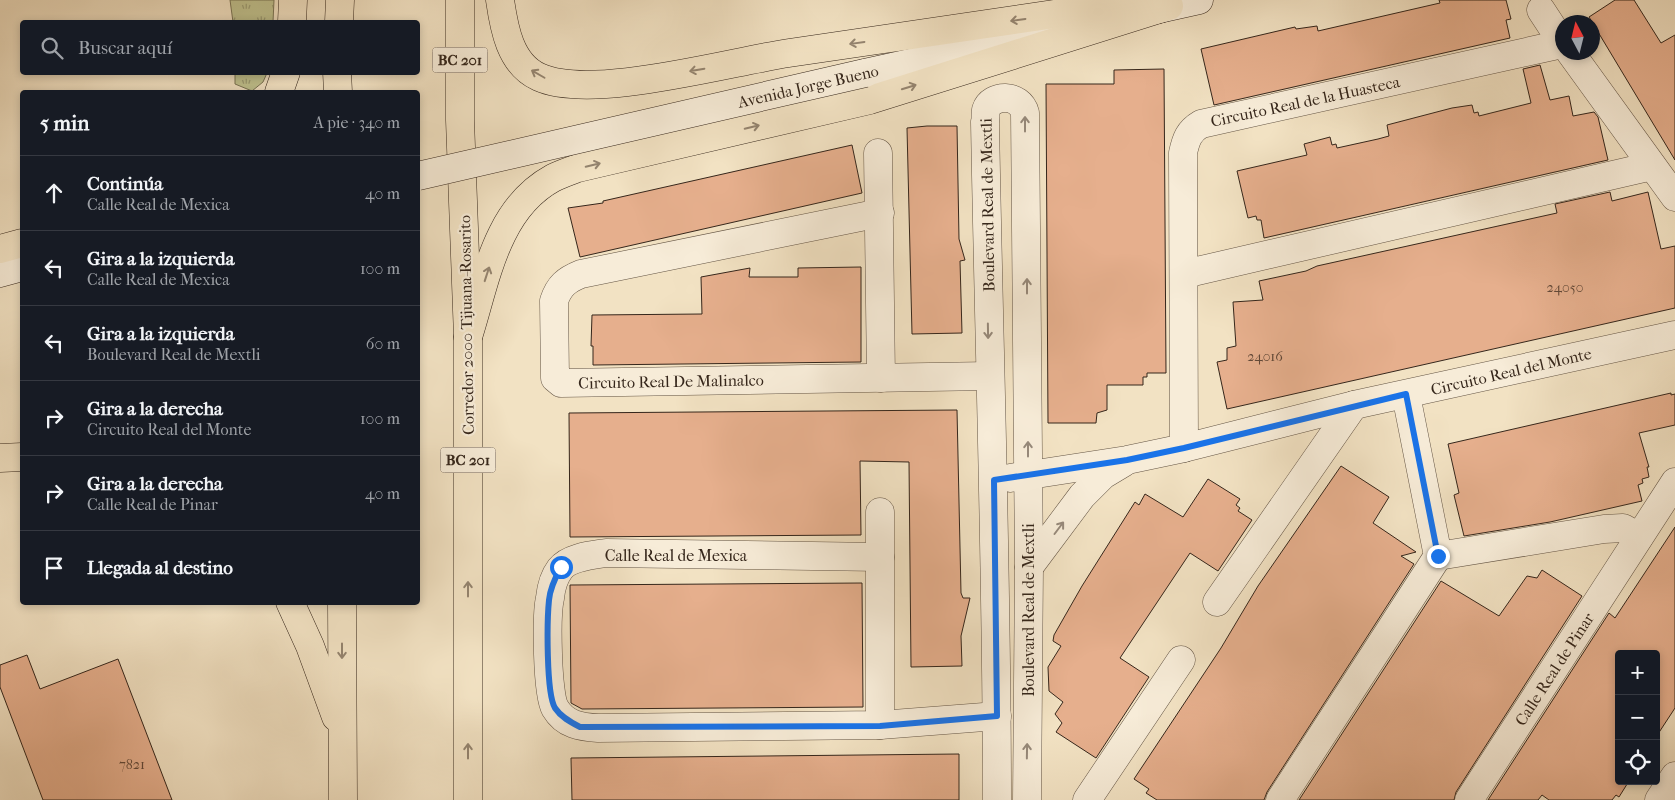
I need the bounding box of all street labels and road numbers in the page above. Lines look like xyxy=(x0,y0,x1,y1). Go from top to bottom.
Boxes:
road number: BC 201 xyxy=(432,48,488,72)
street label: Avenida Jorge Bueno xyxy=(735,61,880,112)
street label: Circuito Real de la Huasteca xyxy=(1209,72,1402,131)
street label: Boulevard Real de Mextli xyxy=(976,118,999,292)
street label: Corredor 2000 Tijuana-Rosarito xyxy=(455,215,478,435)
street label: Circuito Real del Monte xyxy=(1429,344,1593,399)
street label: Circuito Real De Malinalco xyxy=(578,370,764,393)
road number: BC 201 xyxy=(440,448,496,472)
street label: Boulevard Real de Mextli xyxy=(1019,523,1038,697)
street label: Calle Real de Mexica xyxy=(605,546,748,565)
street label: Calle Real de Pinar xyxy=(1511,609,1598,729)

